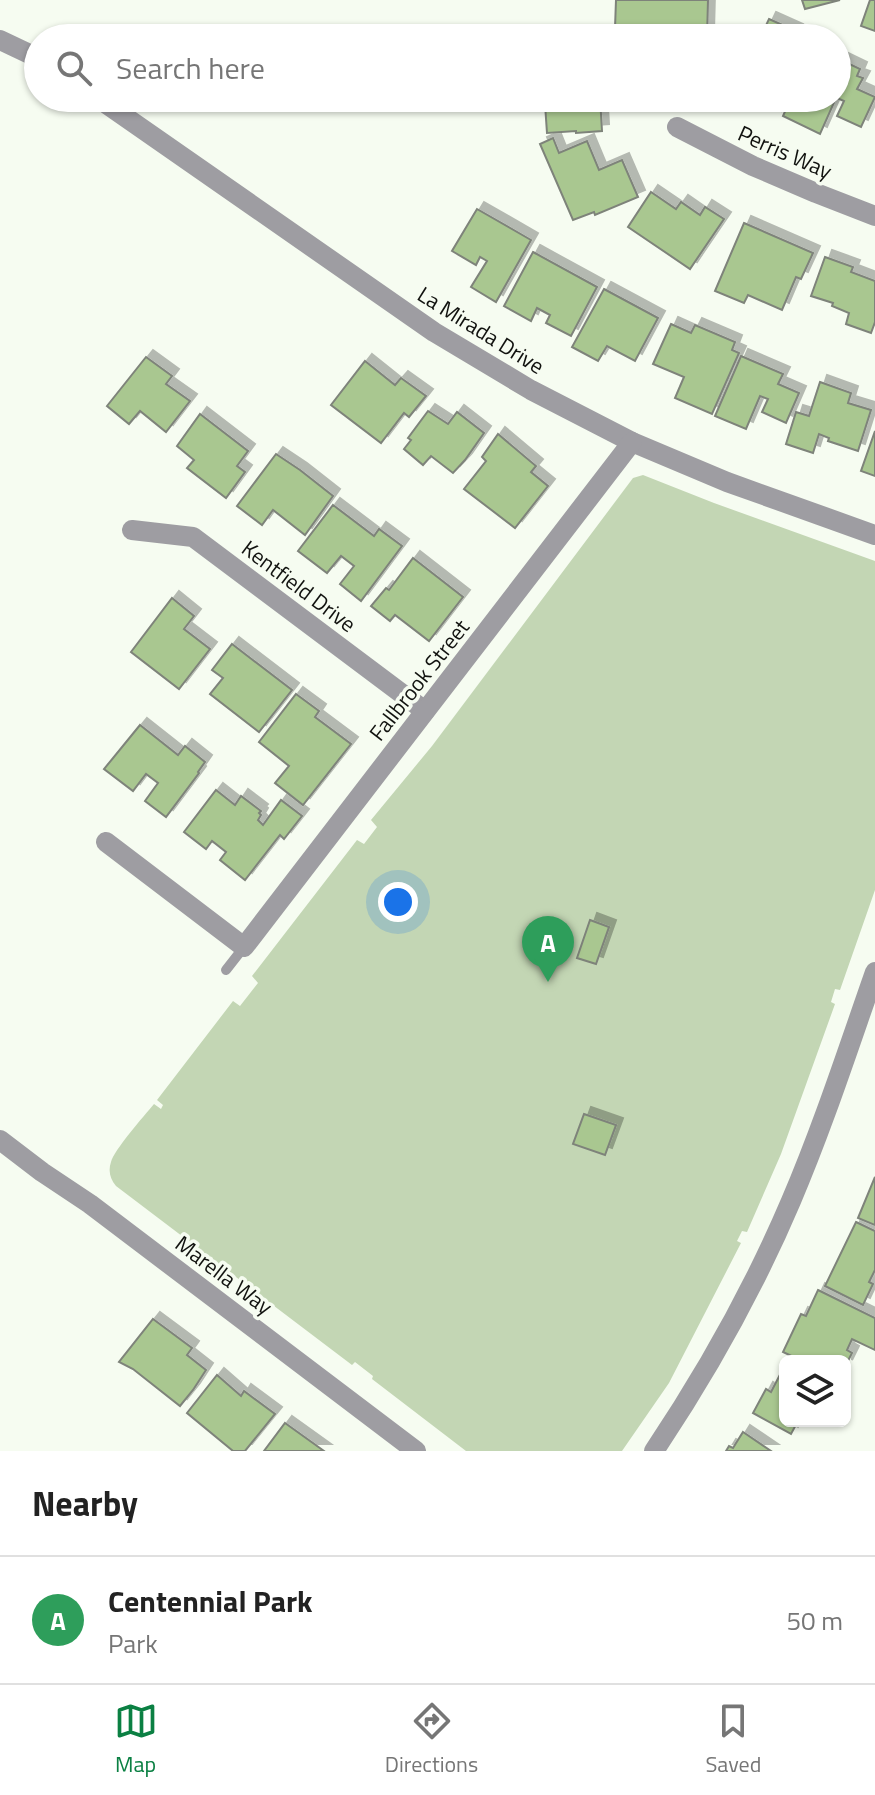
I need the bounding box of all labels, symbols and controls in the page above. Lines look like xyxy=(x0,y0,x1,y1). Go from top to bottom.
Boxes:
search box xyxy=(24,24,851,112)
text: Search here xyxy=(116,45,265,91)
icon: search xyxy=(52,46,96,90)
street label: Perris Way xyxy=(732,116,838,188)
street label: La Mirada Drive xyxy=(411,277,551,383)
street label: Kentfield Drive xyxy=(235,532,363,640)
street label: Fallbrook Street xyxy=(361,612,478,748)
your location xyxy=(378,882,418,922)
pin: A xyxy=(522,916,574,982)
street label: Marella Way xyxy=(168,1227,280,1323)
map controls xyxy=(779,1355,851,1427)
button: layers xyxy=(779,1355,851,1427)
text: Nearby xyxy=(32,1477,138,1529)
text: Centennial Park xyxy=(108,1578,313,1624)
text: A xyxy=(50,1601,66,1640)
text: 50 m xyxy=(786,1601,843,1640)
text: Park xyxy=(108,1624,158,1663)
tab: Map xyxy=(114,1699,158,1781)
tab: Directions xyxy=(385,1699,478,1781)
tab: Saved xyxy=(705,1699,761,1781)

